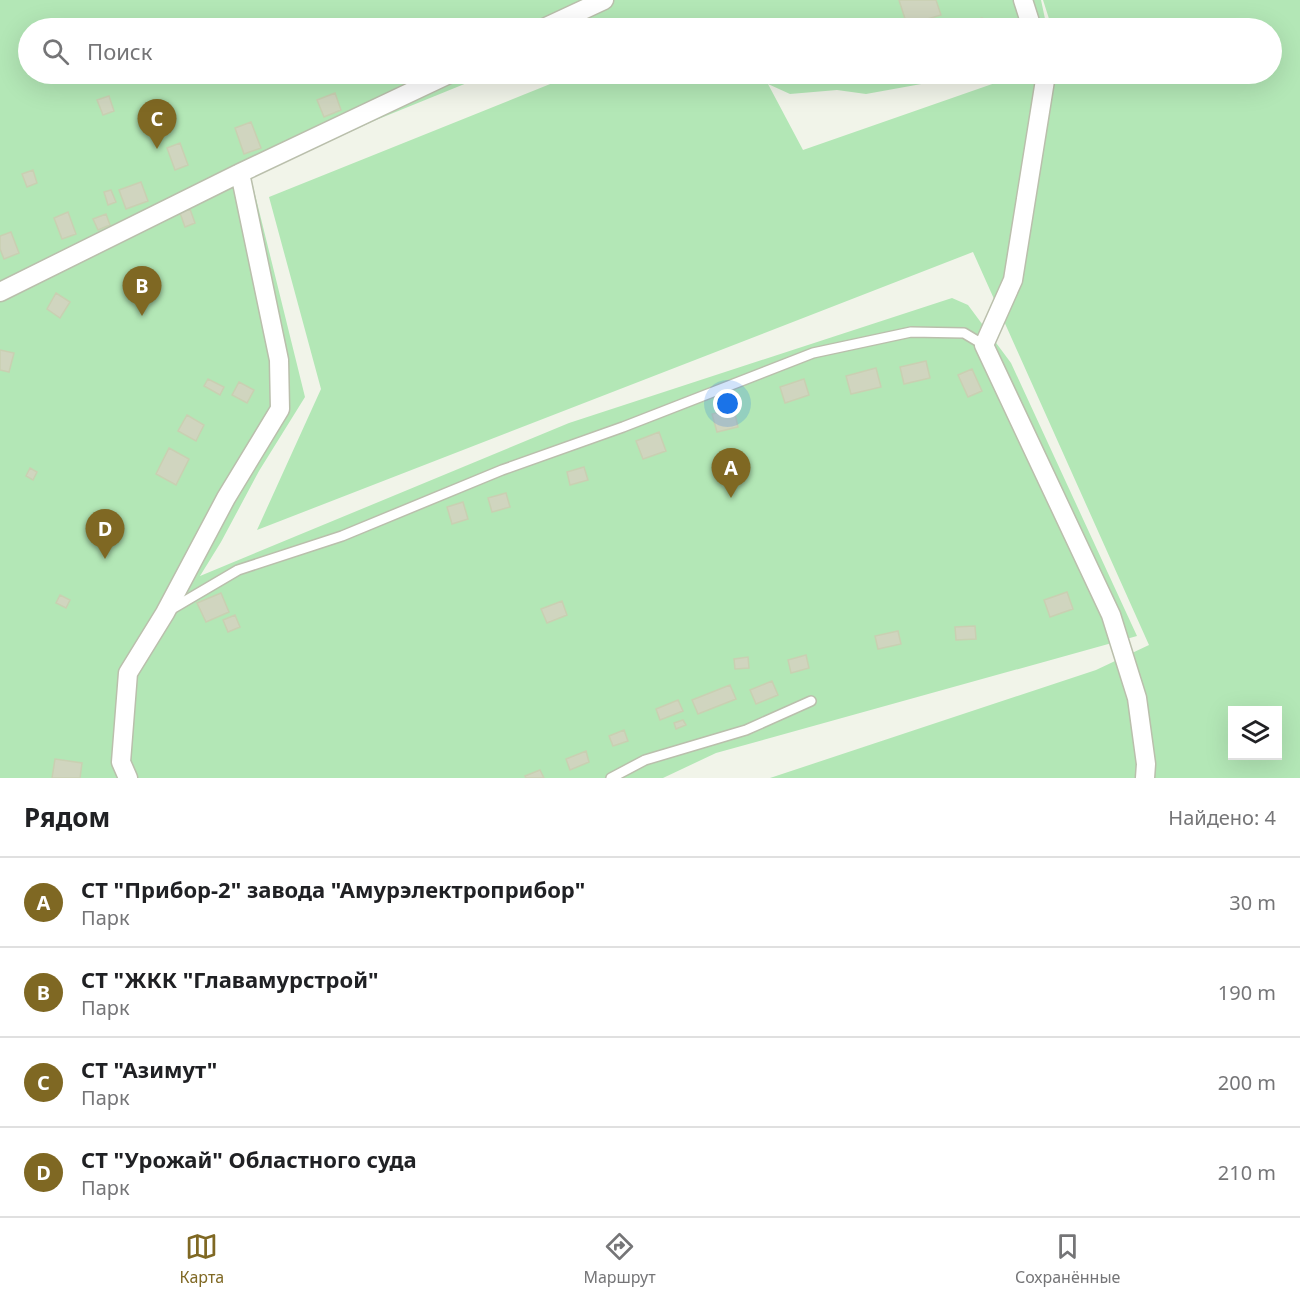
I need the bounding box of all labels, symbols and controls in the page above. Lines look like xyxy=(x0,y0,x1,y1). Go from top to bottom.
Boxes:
search box xyxy=(18,18,1282,84)
icon: search xyxy=(39,35,72,68)
text: Поиск xyxy=(87,36,152,66)
pin: C xyxy=(138,100,176,149)
pin: B xyxy=(122,266,162,316)
your location xyxy=(713,389,742,418)
pin: A xyxy=(712,448,750,498)
pin: D xyxy=(86,510,124,559)
map controls xyxy=(1228,706,1282,760)
button: layers xyxy=(1228,706,1282,760)
text: Рядом xyxy=(24,799,110,835)
text: Найдено: 4 xyxy=(1168,804,1276,831)
text: СТ "Прибор-2" завода "Амурэлектроприбор" xyxy=(81,874,585,904)
text: A xyxy=(37,889,50,916)
text: 30 m xyxy=(1229,889,1276,916)
text: Парк xyxy=(81,904,130,931)
text: СТ "ЖКК "Главамурстрой" xyxy=(81,964,379,994)
text: B xyxy=(37,979,50,1006)
text: 190 m xyxy=(1218,979,1276,1006)
text: Парк xyxy=(81,994,130,1021)
text: СТ "Азимут" xyxy=(81,1054,217,1084)
text: C xyxy=(37,1069,50,1096)
text: 200 m xyxy=(1218,1069,1276,1096)
text: Парк xyxy=(81,1084,130,1111)
text: СТ "Урожай" Областного суда xyxy=(81,1144,417,1174)
text: D xyxy=(36,1159,51,1186)
text: 210 m xyxy=(1218,1159,1276,1186)
text: Парк xyxy=(81,1174,130,1201)
tab: Карта xyxy=(180,1230,224,1288)
tab: Маршрут xyxy=(583,1230,656,1288)
tab: Сохранённые xyxy=(1015,1230,1120,1288)

